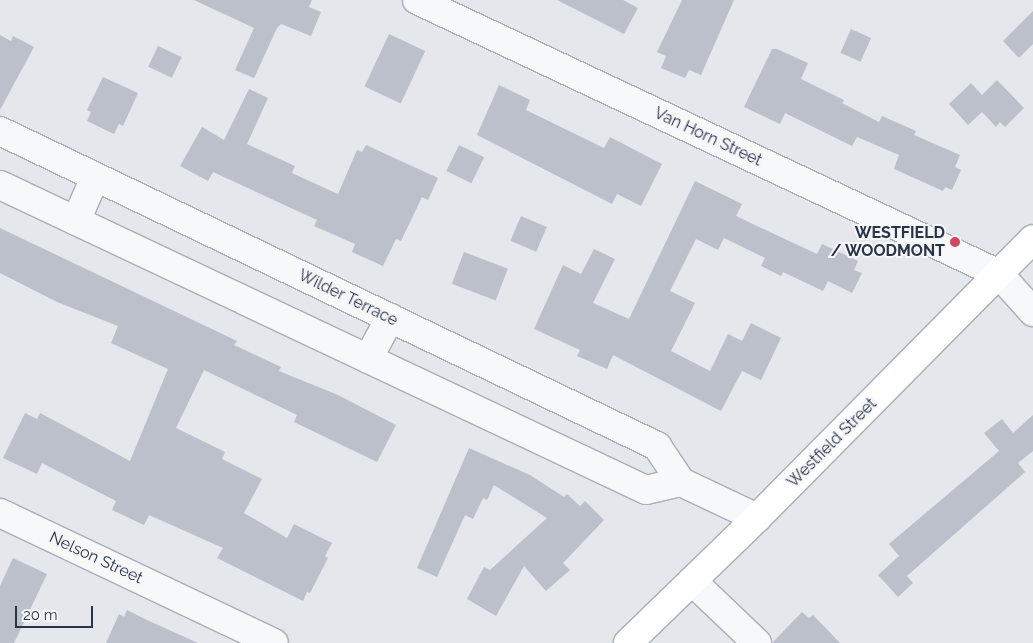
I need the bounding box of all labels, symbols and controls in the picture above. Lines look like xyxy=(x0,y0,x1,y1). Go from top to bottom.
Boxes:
street label: Van Horn Street xyxy=(651,104,765,170)
place label: WESTFIELD / WOODMONT xyxy=(830,223,945,261)
marker: WESTFIELD / WOODMONT xyxy=(949,236,961,248)
street label: Wilder Terrace xyxy=(295,265,401,331)
street label: Westfield Street xyxy=(783,394,881,492)
street label: Nelson Street xyxy=(46,528,146,588)
scale bar xyxy=(18,596,95,628)
text: 20 m xyxy=(23,606,58,624)

